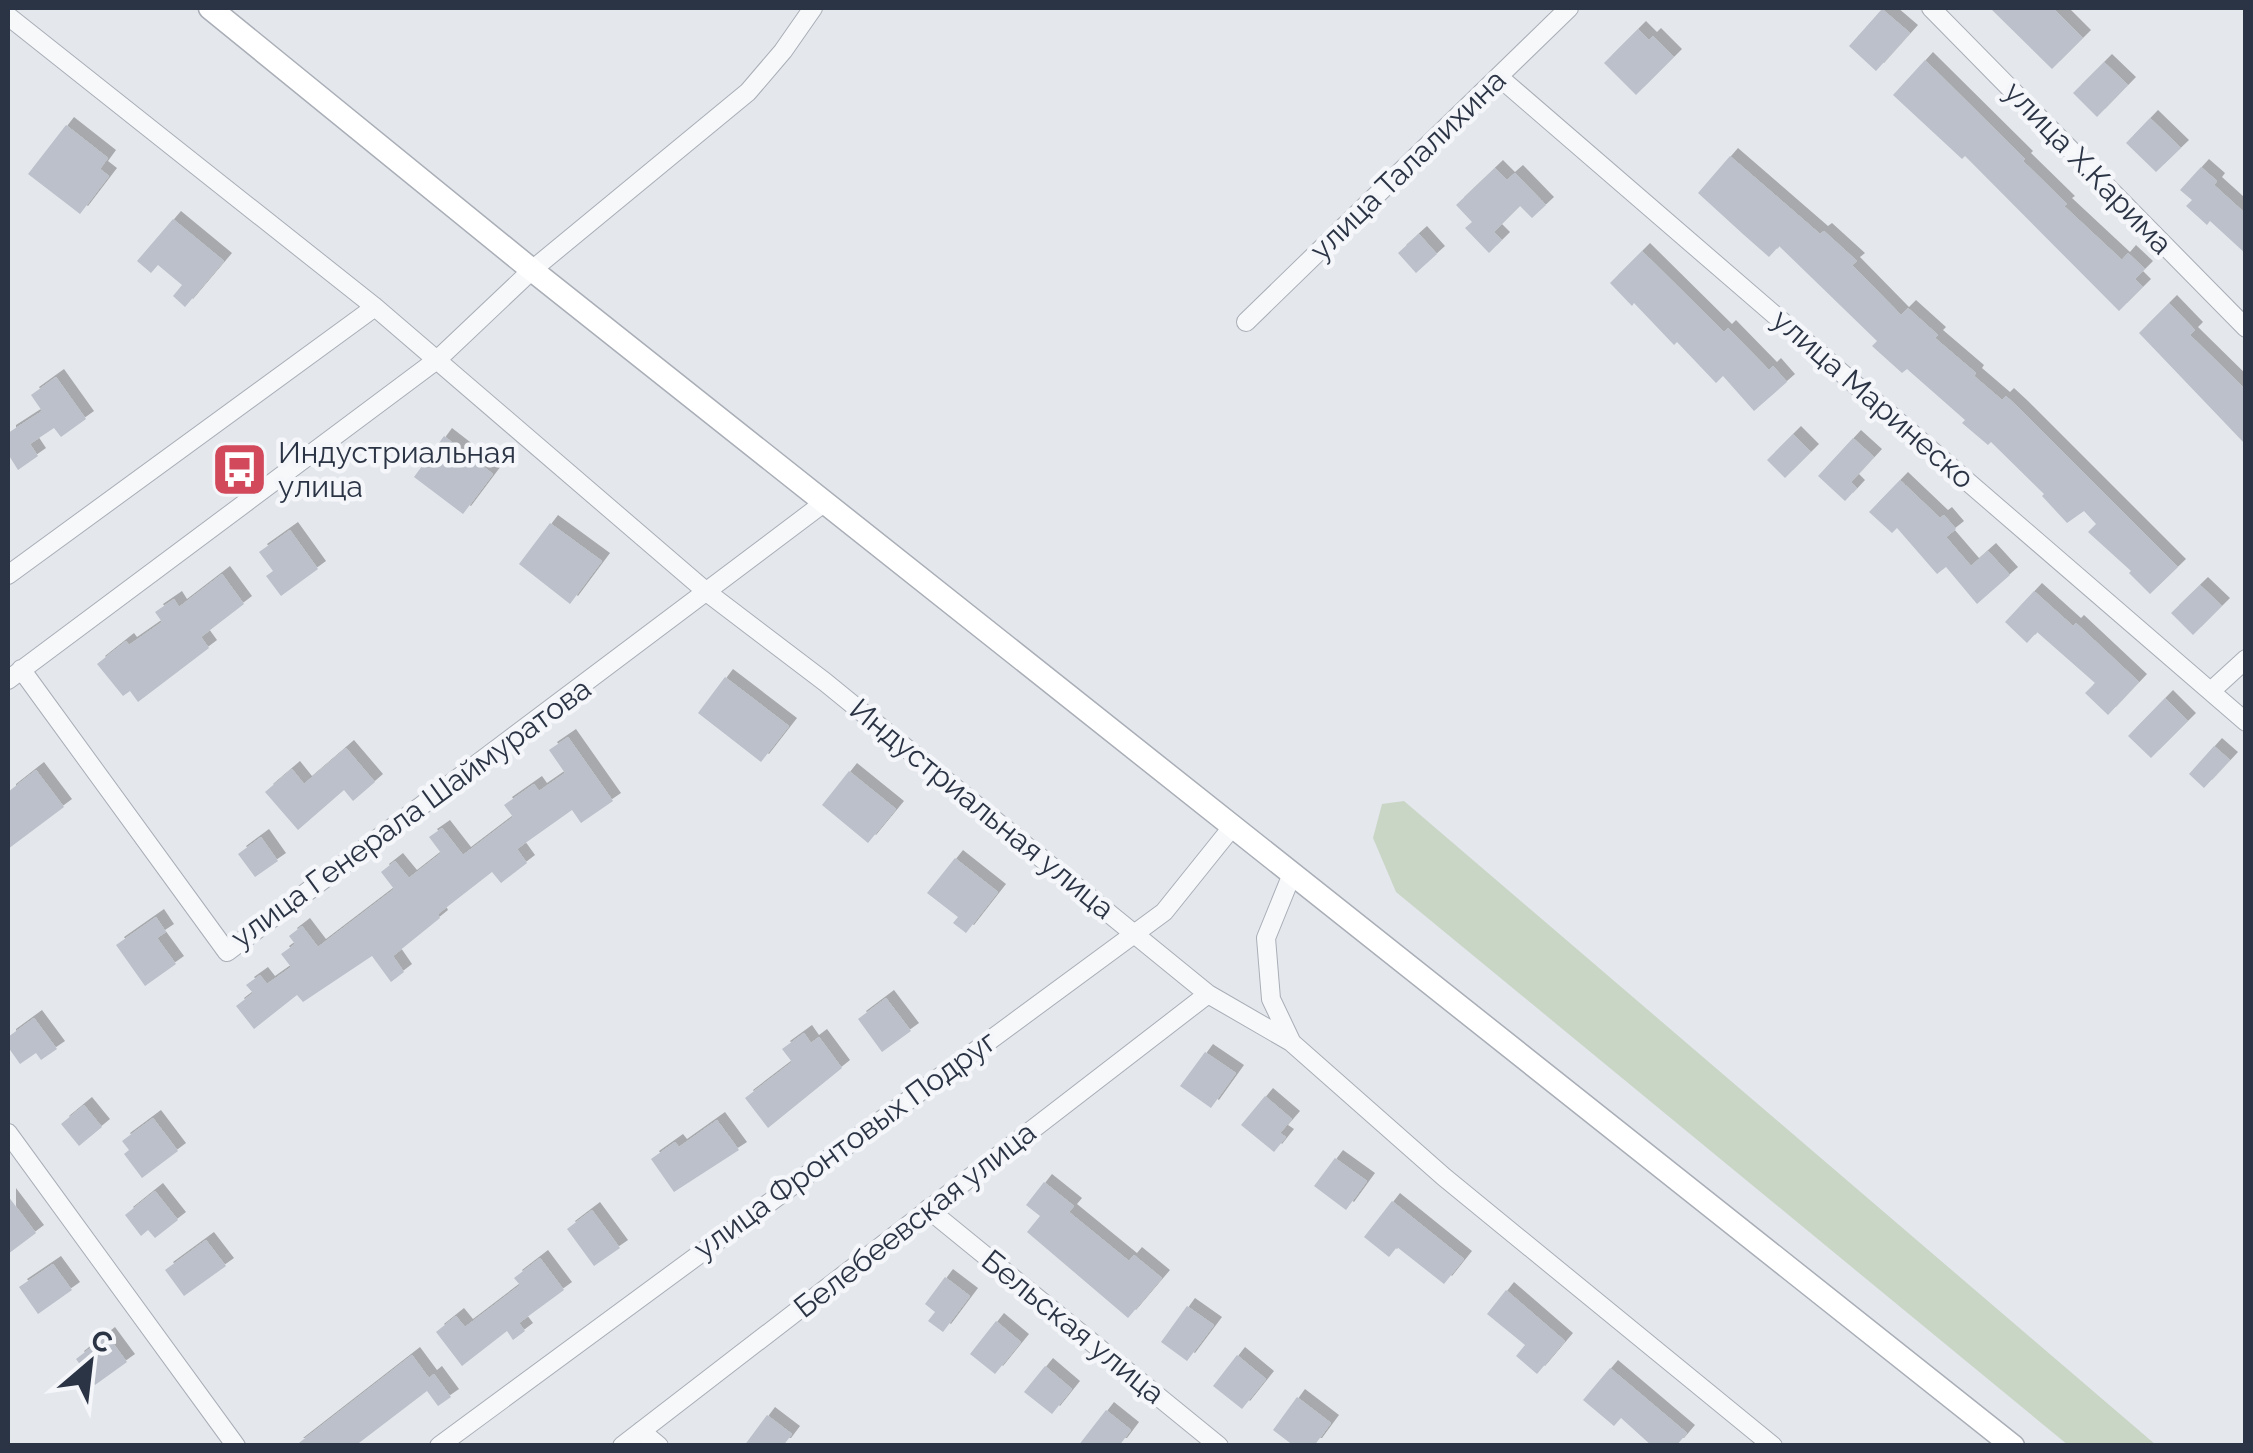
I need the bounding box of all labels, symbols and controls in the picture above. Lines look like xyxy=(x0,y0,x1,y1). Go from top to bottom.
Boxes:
street label: улица Талалихина xyxy=(1303,62,1513,267)
street label: улица Х.Карима xyxy=(1997,74,2180,261)
street label: улица Маринеско xyxy=(1765,302,1981,496)
place label: Индустриальная улица xyxy=(278,435,516,504)
bus stop icon: Индустриальная улица xyxy=(209,440,269,500)
street label: улица Генерала Шаймуратова xyxy=(224,670,597,955)
street label: Индустриальная улица xyxy=(843,691,1121,926)
street label: улица Фронтовых Подруг xyxy=(687,1023,1003,1266)
street label: Белебеевская улица xyxy=(787,1114,1042,1325)
street label: Бельская улица xyxy=(975,1242,1172,1411)
north arrow xyxy=(40,1313,140,1413)
text: С xyxy=(85,1322,118,1360)

